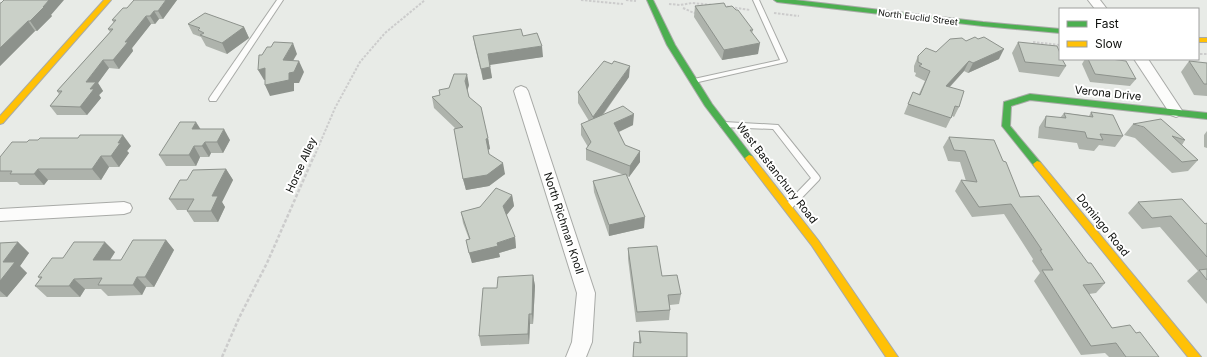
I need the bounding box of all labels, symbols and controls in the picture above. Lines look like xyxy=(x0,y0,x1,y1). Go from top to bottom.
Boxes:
street label: North Euclid Street xyxy=(878,7,959,27)
legend xyxy=(1059,8,1199,60)
text: Fast xyxy=(1095,16,1119,31)
text: Slow xyxy=(1095,36,1123,51)
street label: Verona Drive xyxy=(1074,83,1142,103)
street label: West Bastanchury Road xyxy=(733,120,821,226)
street label: Horse Alley xyxy=(282,135,320,195)
street label: North Richman Knoll xyxy=(541,170,587,276)
street label: Domingo Road xyxy=(1074,191,1132,259)

